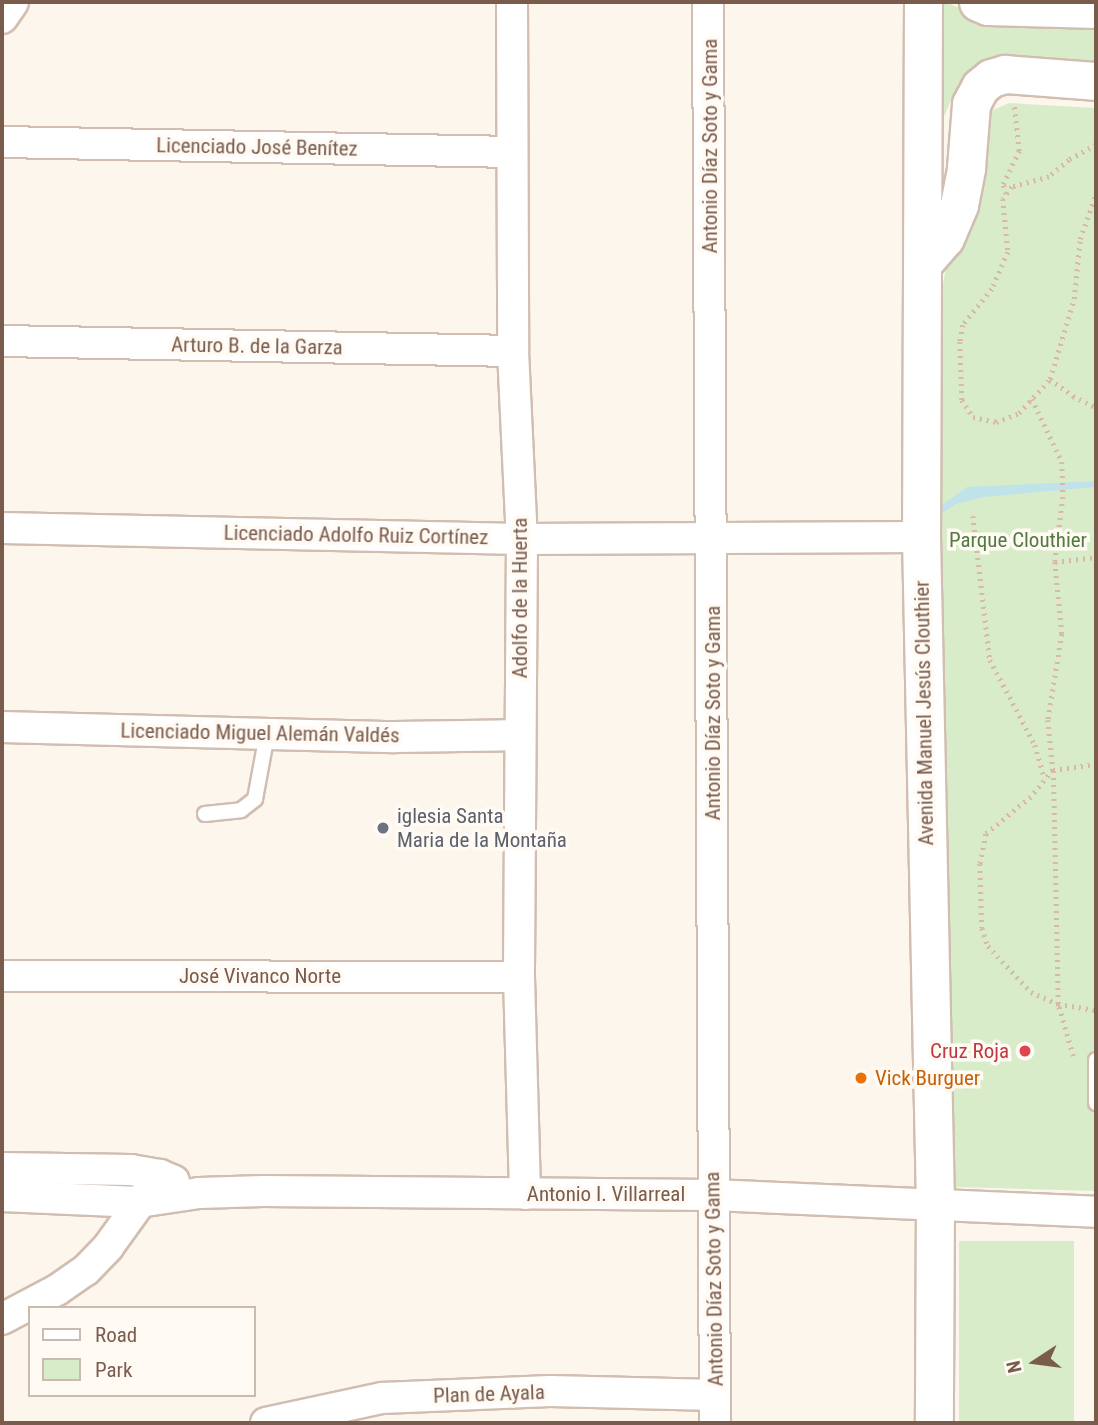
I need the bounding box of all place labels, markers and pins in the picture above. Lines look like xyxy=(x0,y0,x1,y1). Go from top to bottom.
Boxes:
place label: iglesia Santa Maria de la Montaña xyxy=(397,803,567,853)
marker: iglesia Santa Maria de la Montaña xyxy=(375,820,391,836)
place label: Cruz Roja xyxy=(930,1038,1009,1064)
marker: Cruz Roja xyxy=(1015,1041,1035,1061)
place label: Vick Burguer xyxy=(875,1065,980,1091)
marker: Vick Burguer xyxy=(853,1070,869,1086)

